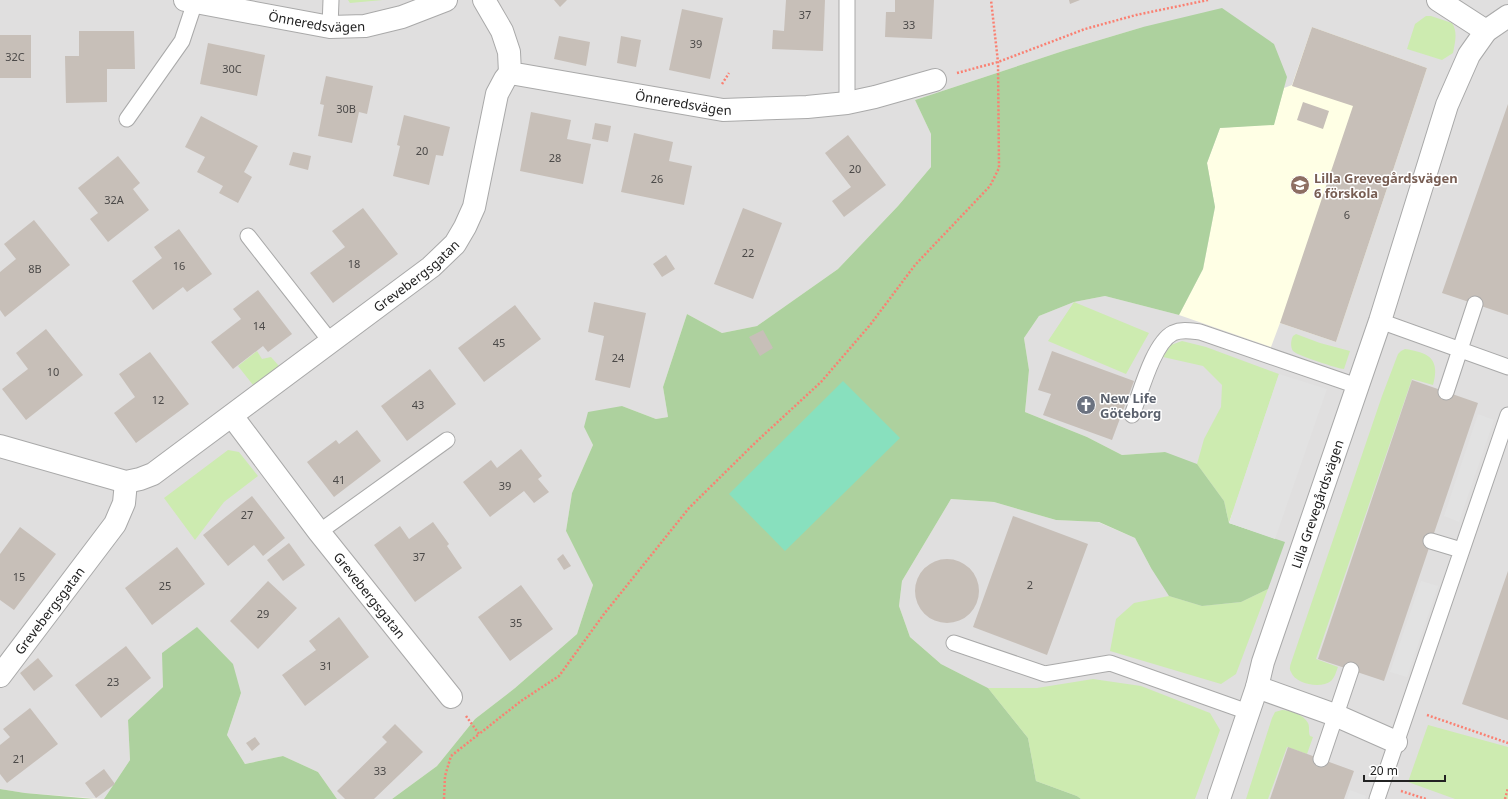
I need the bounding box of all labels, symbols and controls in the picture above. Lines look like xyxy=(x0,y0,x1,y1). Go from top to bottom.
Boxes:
street label: Önneredsvägen xyxy=(267,7,366,36)
house number: 37 xyxy=(799,7,811,22)
house number: 33 xyxy=(903,17,915,32)
house number: 39 xyxy=(690,36,702,51)
house number: 32C xyxy=(5,49,25,64)
house number: 30C xyxy=(222,61,242,76)
street label: Önneredsvägen xyxy=(634,86,732,119)
house number: 30B xyxy=(336,101,356,116)
house number: 20 xyxy=(416,143,428,158)
house number: 28 xyxy=(549,150,561,165)
house number: 20 xyxy=(849,161,861,176)
place label: Lilla Grevegårdsvägen 6 förskola xyxy=(1314,169,1458,202)
house number: 26 xyxy=(651,171,663,186)
school or university icon: Lilla Grevegårdsvägen 6 förskola xyxy=(1289,174,1311,196)
house number: 32A xyxy=(104,192,125,207)
house number: 6 xyxy=(1344,207,1350,222)
street label: Grevebergsgatan xyxy=(370,236,463,316)
house number: 22 xyxy=(742,245,754,260)
house number: 18 xyxy=(348,256,360,271)
house number: 16 xyxy=(173,258,185,273)
house number: 8B xyxy=(28,261,42,276)
house number: 14 xyxy=(253,318,266,333)
house number: 45 xyxy=(493,335,505,350)
house number: 24 xyxy=(612,350,625,365)
house number: 10 xyxy=(47,364,59,379)
place label: New Life Göteborg xyxy=(1100,389,1161,422)
house number: 12 xyxy=(152,392,164,407)
church icon: New Life Göteborg xyxy=(1075,394,1097,416)
house number: 43 xyxy=(412,397,424,412)
street label: Lilla Grevegårdsvägen xyxy=(1287,437,1348,571)
house number: 41 xyxy=(333,472,345,487)
house number: 39 xyxy=(499,478,511,493)
house number: 27 xyxy=(241,507,253,522)
street label: Grevebergsgatan xyxy=(330,548,410,642)
house number: 37 xyxy=(413,549,425,564)
street label: Grevebergsgatan xyxy=(10,563,89,658)
house number: 15 xyxy=(13,569,25,584)
house number: 2 xyxy=(1027,577,1033,592)
house number: 25 xyxy=(159,578,171,593)
house number: 29 xyxy=(257,606,269,621)
house number: 35 xyxy=(510,615,522,630)
house number: 31 xyxy=(320,658,332,673)
house number: 23 xyxy=(107,674,119,689)
house number: 21 xyxy=(13,751,25,766)
scale bar xyxy=(1364,757,1445,783)
text: 20 m xyxy=(1370,762,1398,779)
house number: 33 xyxy=(374,763,386,778)

